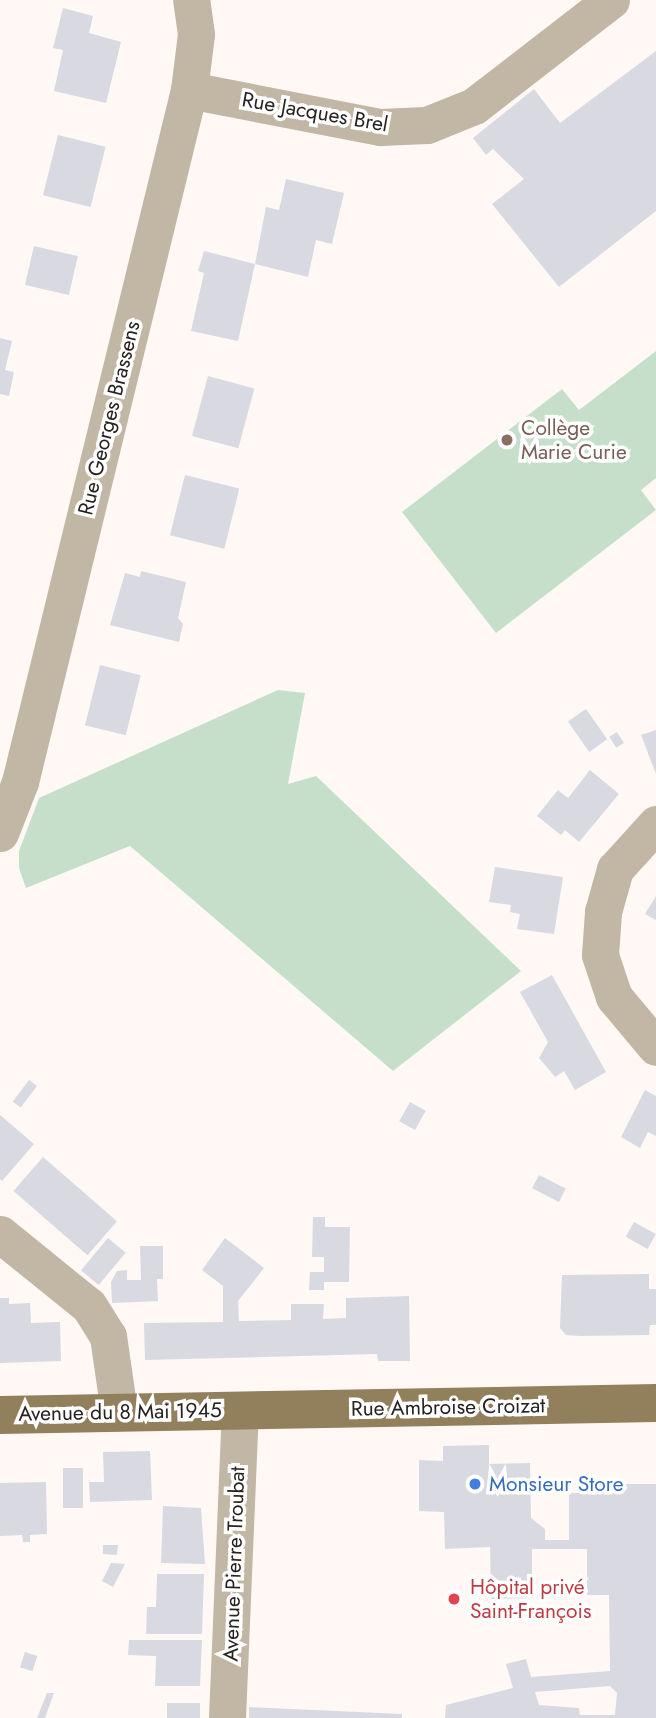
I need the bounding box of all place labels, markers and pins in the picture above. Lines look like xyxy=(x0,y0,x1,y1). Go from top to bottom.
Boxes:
place label: Collège Marie Curie xyxy=(521,415,627,465)
marker: Collège Marie Curie xyxy=(499,432,515,448)
place label: Monsieur Store xyxy=(489,1471,623,1497)
marker: Monsieur Store xyxy=(467,1476,483,1492)
place label: Hôpital privé Saint-François xyxy=(470,1574,591,1624)
marker: Hôpital privé Saint-François xyxy=(444,1589,464,1609)

